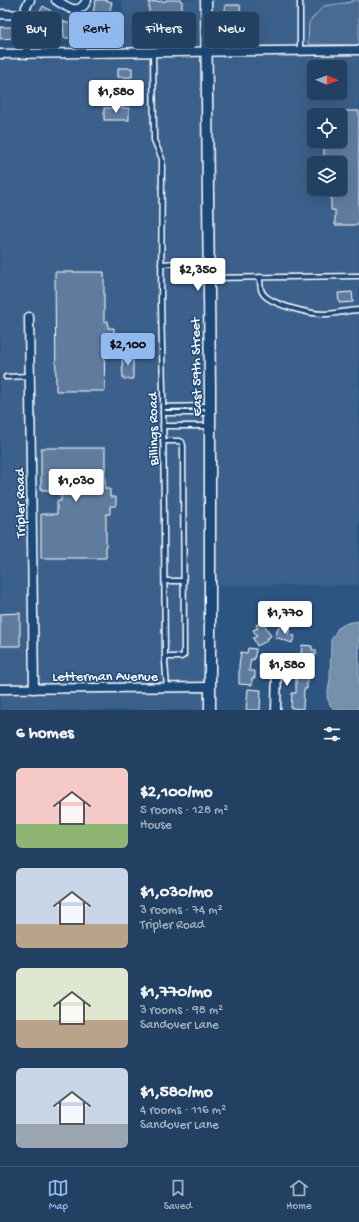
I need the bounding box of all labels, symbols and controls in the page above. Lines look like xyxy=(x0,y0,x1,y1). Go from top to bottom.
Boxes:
chip: Buy xyxy=(12,12,61,48)
chip: Rent xyxy=(69,12,124,48)
chip: Filters xyxy=(132,12,196,48)
chip: New xyxy=(204,12,259,48)
north arrow xyxy=(307,60,347,100)
map controls xyxy=(307,60,347,196)
pin: $1,580 xyxy=(83,80,149,114)
text: $1,580 xyxy=(98,85,134,100)
button: locate xyxy=(307,108,347,148)
button: layers xyxy=(307,156,347,196)
pin: $2,350 xyxy=(165,258,231,292)
text: $2,350 xyxy=(179,263,217,278)
street label: East 59th Street xyxy=(188,316,207,417)
pin: $2,100 xyxy=(95,333,161,367)
text: $2,100 xyxy=(110,338,146,353)
street label: Billings Road xyxy=(145,390,164,467)
street label: Tripler Road xyxy=(12,466,31,539)
pin: $1,030 xyxy=(43,469,109,503)
text: $1,030 xyxy=(58,474,94,489)
pin: $1,770 xyxy=(252,601,318,635)
text: $1,770 xyxy=(267,606,303,621)
pin: $1,580 xyxy=(254,653,320,687)
text: $1,580 xyxy=(269,658,305,673)
street label: Letterman Avenue xyxy=(52,669,159,686)
icon: filters xyxy=(321,723,343,745)
text: 6 homes xyxy=(16,724,74,744)
text: $2,100/mo xyxy=(140,783,212,803)
icon: home xyxy=(48,784,96,832)
text: 5 rooms · 128 m² xyxy=(140,803,228,818)
text: House xyxy=(140,818,172,833)
text: $1,030/mo xyxy=(140,883,213,903)
icon: home xyxy=(48,884,96,932)
text: 3 rooms · 74 m² xyxy=(140,903,223,918)
text: Tripler Road xyxy=(140,918,204,933)
text: $1,770/mo xyxy=(140,983,212,1003)
icon: home xyxy=(48,984,96,1032)
text: 3 rooms · 98 m² xyxy=(140,1003,223,1018)
text: Sandover Lane xyxy=(140,1018,219,1033)
text: $1,580/mo xyxy=(140,1083,213,1103)
icon: home xyxy=(48,1084,96,1132)
text: 4 rooms · 116 m² xyxy=(140,1103,226,1118)
text: Sandover Lane xyxy=(140,1118,219,1133)
tab: Map xyxy=(47,1177,69,1213)
tab: Saved xyxy=(164,1177,192,1213)
tab: Home xyxy=(286,1177,312,1213)

